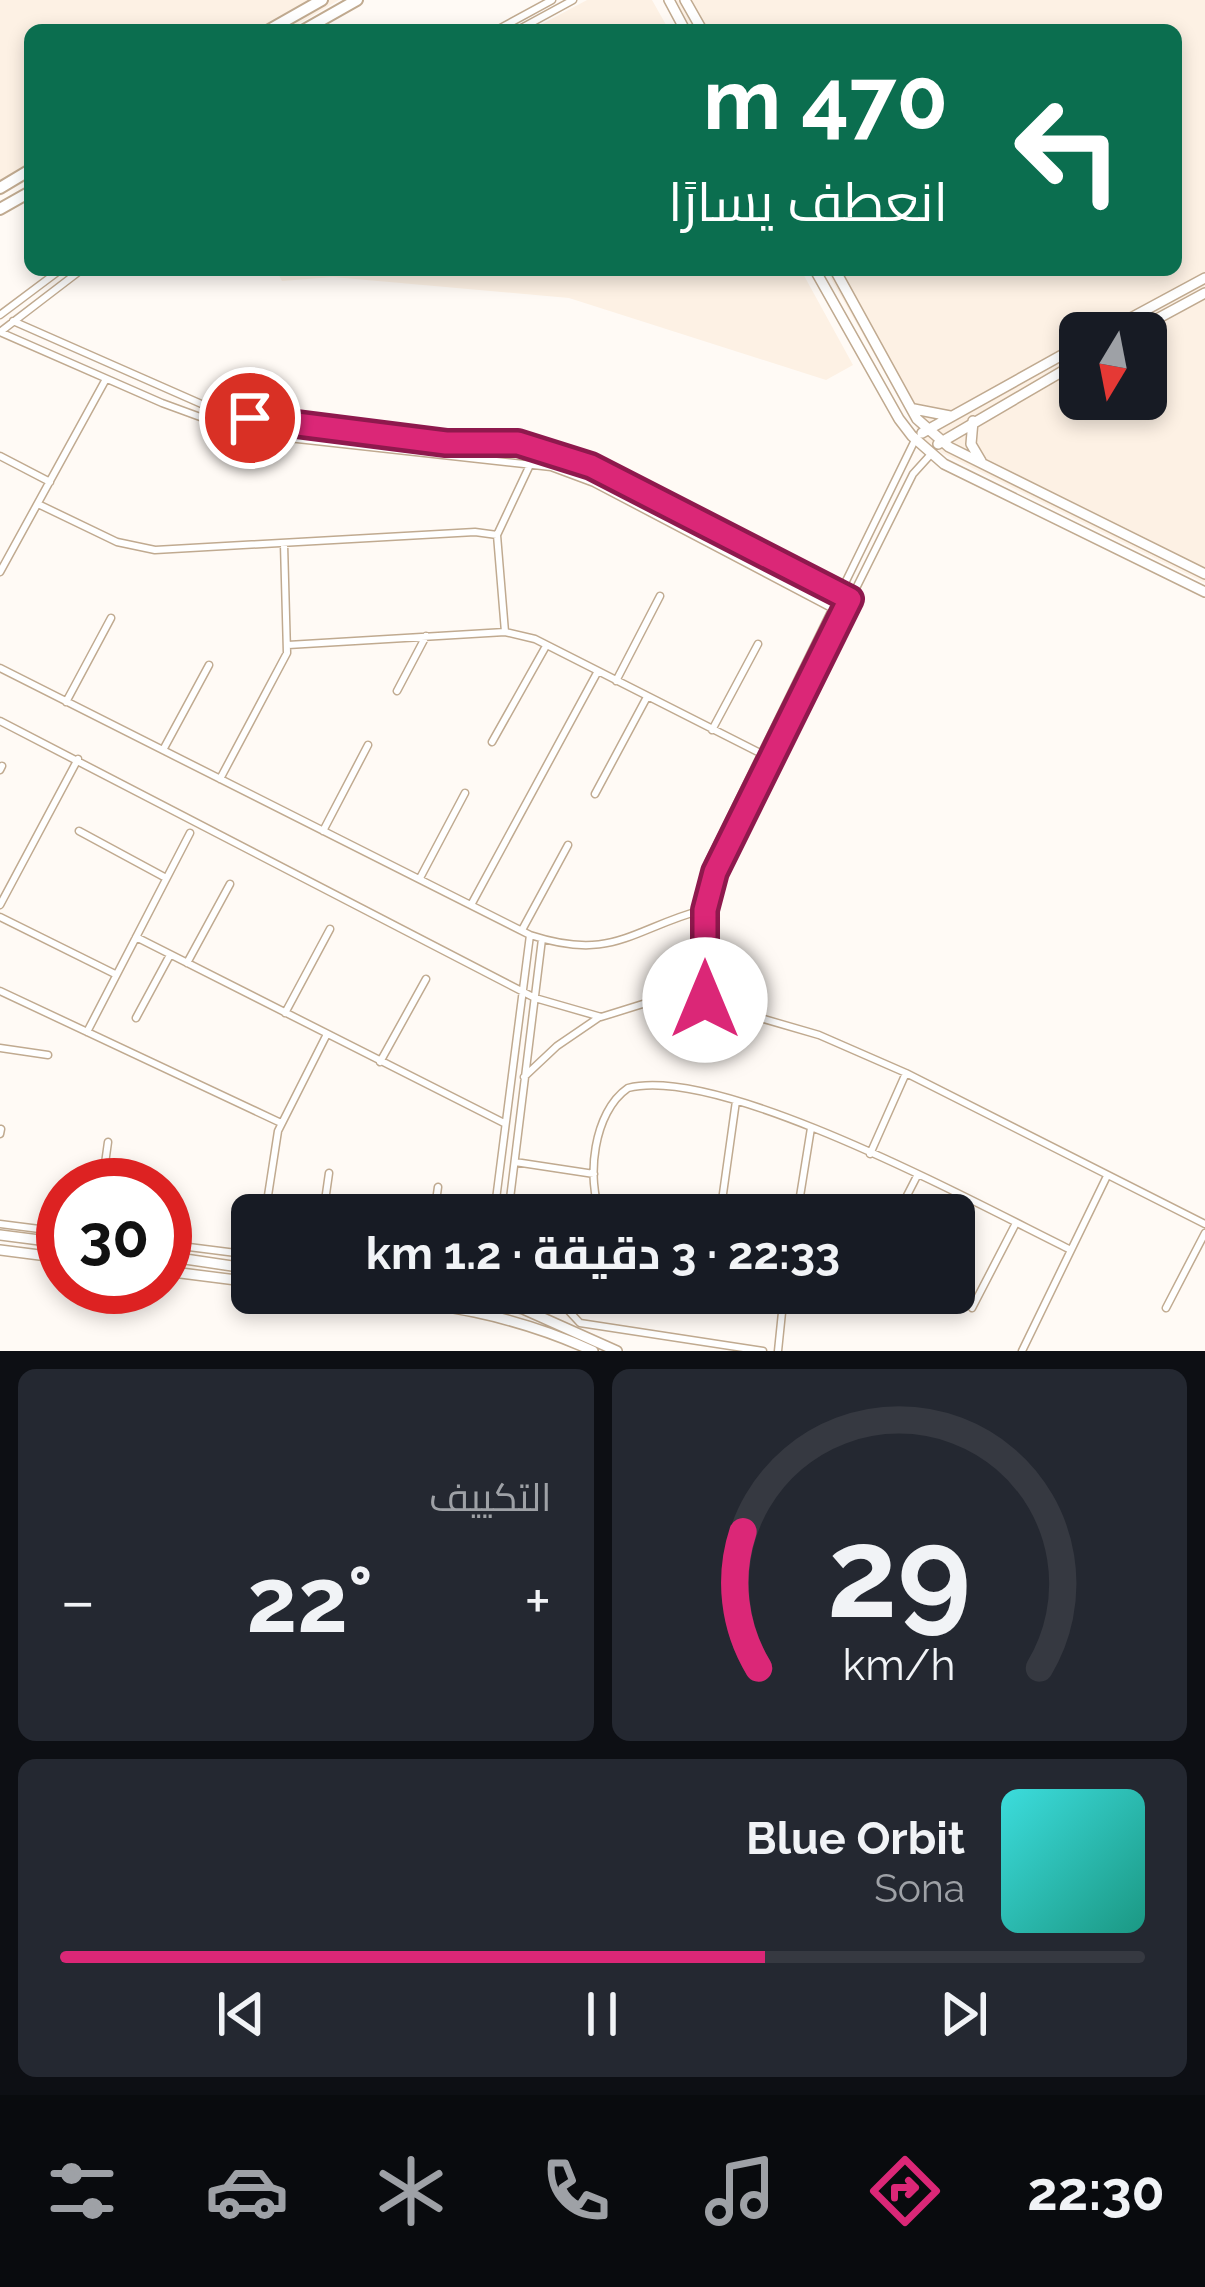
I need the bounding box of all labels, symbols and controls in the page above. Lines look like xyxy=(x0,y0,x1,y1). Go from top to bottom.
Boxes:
text: 470 m xyxy=(703,50,948,149)
icon: left xyxy=(990,72,1146,228)
text: انعطف يسارًا xyxy=(668,170,948,234)
north arrow xyxy=(1059,312,1167,420)
map controls xyxy=(1059,312,1167,420)
pin xyxy=(199,367,301,469)
icon: arrive xyxy=(217,385,283,451)
position arrow xyxy=(642,937,768,1063)
speed limit sign: 30 xyxy=(36,1158,192,1314)
text: 22:33 · 3 دقيقة · 1.2 km xyxy=(366,1227,840,1280)
text: التكييف xyxy=(429,1474,552,1520)
text: 29 xyxy=(827,1500,971,1646)
text: 22° xyxy=(247,1547,373,1653)
text: − xyxy=(60,1562,96,1639)
text: + xyxy=(524,1562,551,1639)
text: km/h xyxy=(843,1640,956,1690)
text: Blue Orbit xyxy=(746,1812,965,1865)
text: Sona xyxy=(874,1865,965,1911)
icon: previous xyxy=(208,1981,274,2047)
icon: pause xyxy=(569,1981,635,2047)
icon: next xyxy=(931,1981,997,2047)
icon: filters xyxy=(40,2149,124,2233)
icon: car xyxy=(205,2149,289,2233)
icon: climate xyxy=(369,2149,453,2233)
icon: phone xyxy=(534,2149,618,2233)
icon: music xyxy=(698,2149,782,2233)
icon: directions xyxy=(863,2149,947,2233)
text: 22:30 xyxy=(1027,2159,1165,2223)

